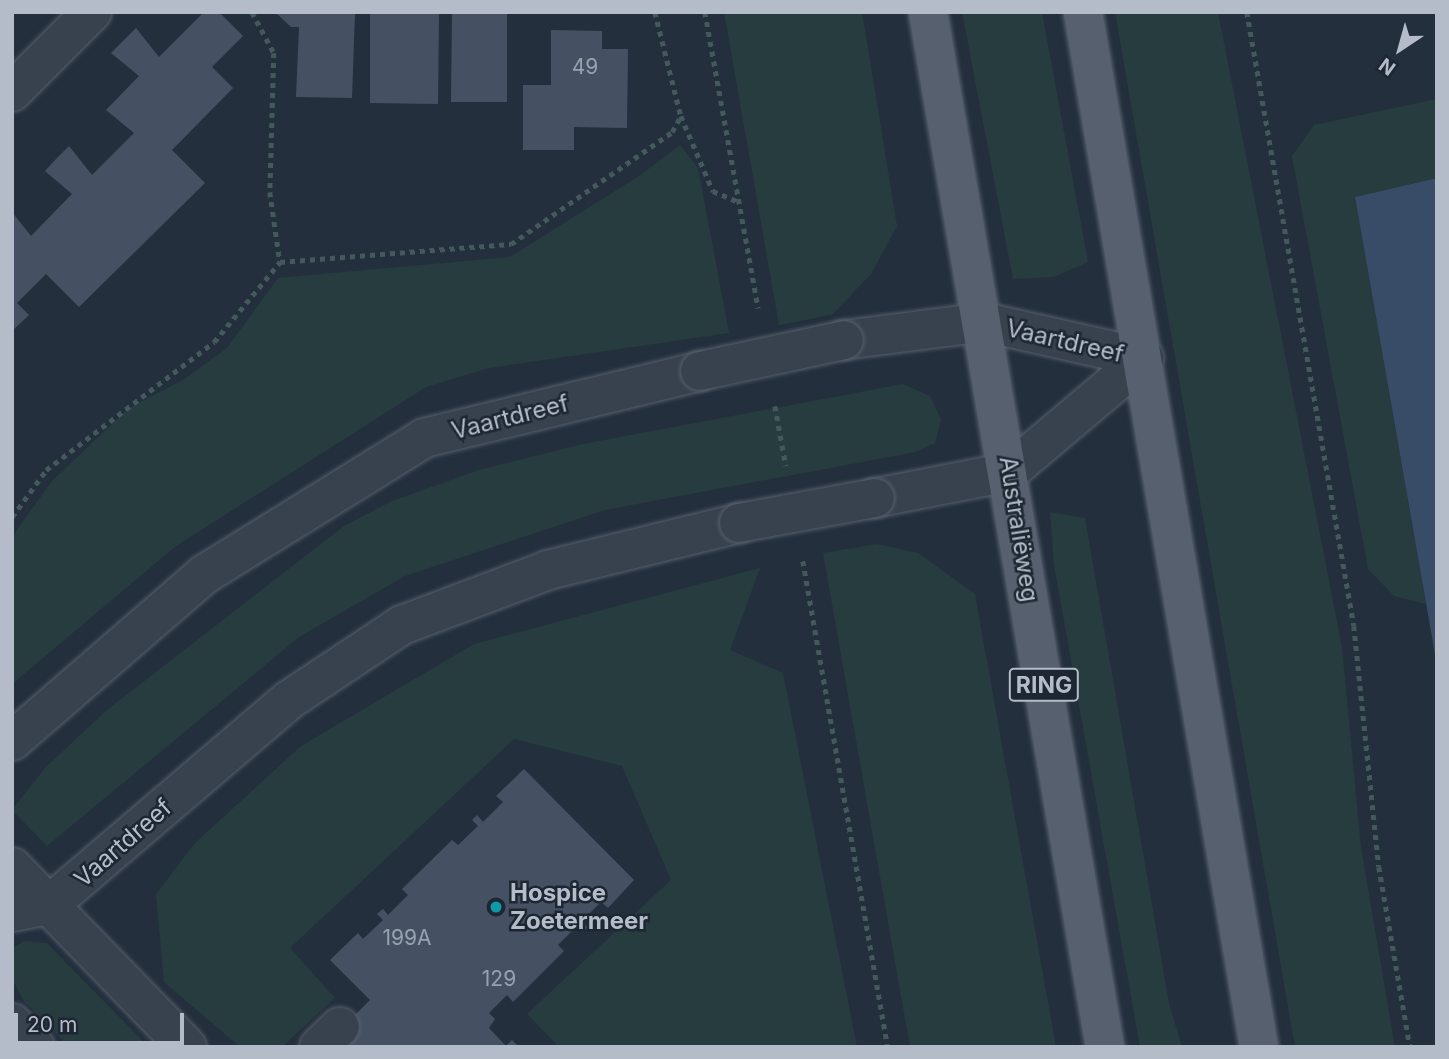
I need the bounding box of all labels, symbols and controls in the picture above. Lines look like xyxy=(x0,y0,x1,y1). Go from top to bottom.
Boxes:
north arrow xyxy=(1365,14,1435,84)
text: N xyxy=(1375,53,1400,80)
house number: 49 xyxy=(572,54,598,80)
street label: Vaartdreef xyxy=(1004,314,1126,368)
street label: Vaartdreef xyxy=(449,389,571,445)
street label: Australiëweg xyxy=(993,454,1045,604)
road number: RING xyxy=(1007,666,1081,705)
street label: Vaartdreef xyxy=(68,793,178,893)
place label: Hospice Zoetermeer xyxy=(510,879,648,935)
marker: Hospice Zoetermeer xyxy=(488,899,504,915)
house number: 199A xyxy=(382,925,432,951)
house number: 129 xyxy=(482,966,516,992)
scale bar xyxy=(18,1000,187,1044)
text: 20 m xyxy=(27,1012,77,1037)

